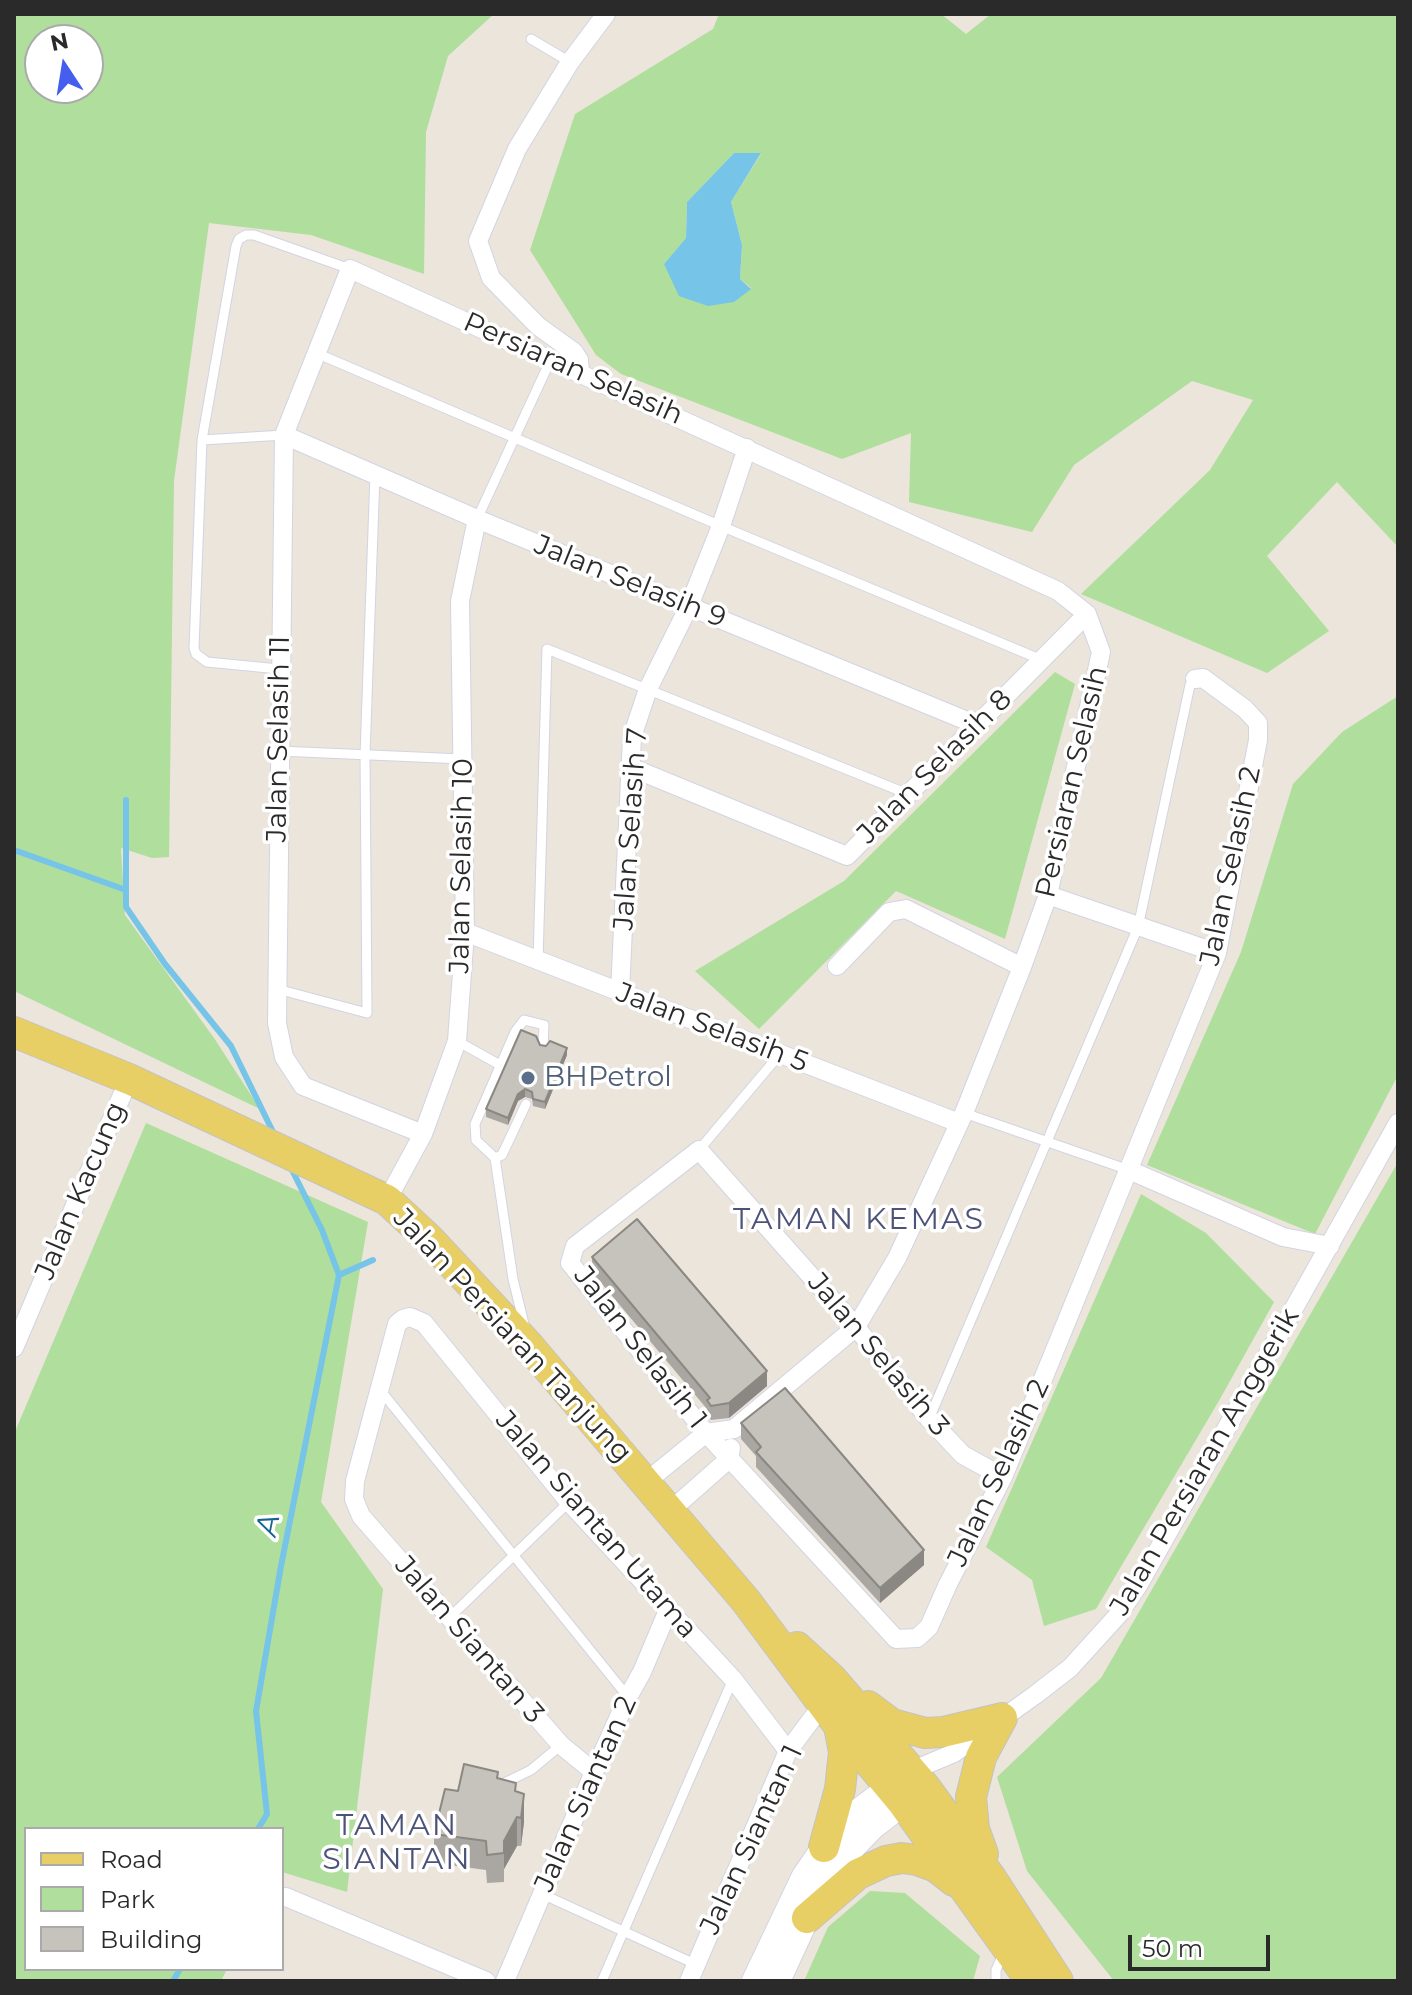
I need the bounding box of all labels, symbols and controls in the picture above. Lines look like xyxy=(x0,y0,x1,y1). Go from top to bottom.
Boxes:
north arrow xyxy=(24,24,104,104)
text: N xyxy=(48,27,71,57)
street label: Persiaran Selasih xyxy=(458,306,688,432)
street label: Jalan Selasih 9 xyxy=(529,528,731,636)
street label: Jalan Selasih 11 xyxy=(260,635,298,843)
street label: Persiaran Selasih xyxy=(1029,663,1115,901)
street label: Jalan Selasih 8 xyxy=(851,683,1019,851)
street label: Jalan Selasih 7 xyxy=(607,727,655,931)
street label: Jalan Selasih 10 xyxy=(443,758,481,974)
street label: Jalan Selasih 2 xyxy=(1194,764,1268,968)
street label: Jalan Selasih 5 xyxy=(612,976,812,1080)
place label: BHPetrol xyxy=(544,1061,672,1095)
marker: BHPetrol xyxy=(519,1069,537,1087)
street label: Jalan Kacung xyxy=(28,1097,134,1285)
street label: Jalan Persiaran Tanjung xyxy=(386,1202,638,1470)
district label: TAMAN KEMAS xyxy=(733,1202,985,1238)
street label: Jalan Selasih 1 xyxy=(566,1260,714,1436)
street label: Jalan Selasih 3 xyxy=(800,1267,956,1443)
street label: Jalan Persiaran Anggerik xyxy=(1103,1303,1307,1621)
street label: Jalan Selasih 2 xyxy=(941,1374,1057,1572)
street label: Jalan Siantan Utama xyxy=(488,1404,704,1646)
water label: A xyxy=(249,1511,289,1539)
street label: Jalan Siantan 3 xyxy=(387,1550,551,1730)
street label: Jalan Siantan 2 xyxy=(528,1691,644,1897)
street label: Jalan Siantan 1 xyxy=(694,1740,810,1940)
district label: TAMAN SIANTAN xyxy=(322,1808,472,1878)
legend xyxy=(24,1827,284,1971)
text: Road xyxy=(100,1845,163,1874)
text: Park xyxy=(100,1885,155,1914)
scale bar xyxy=(1132,1919,1274,1969)
text: Building xyxy=(100,1925,203,1954)
text: 50 m xyxy=(1142,1934,1203,1963)

